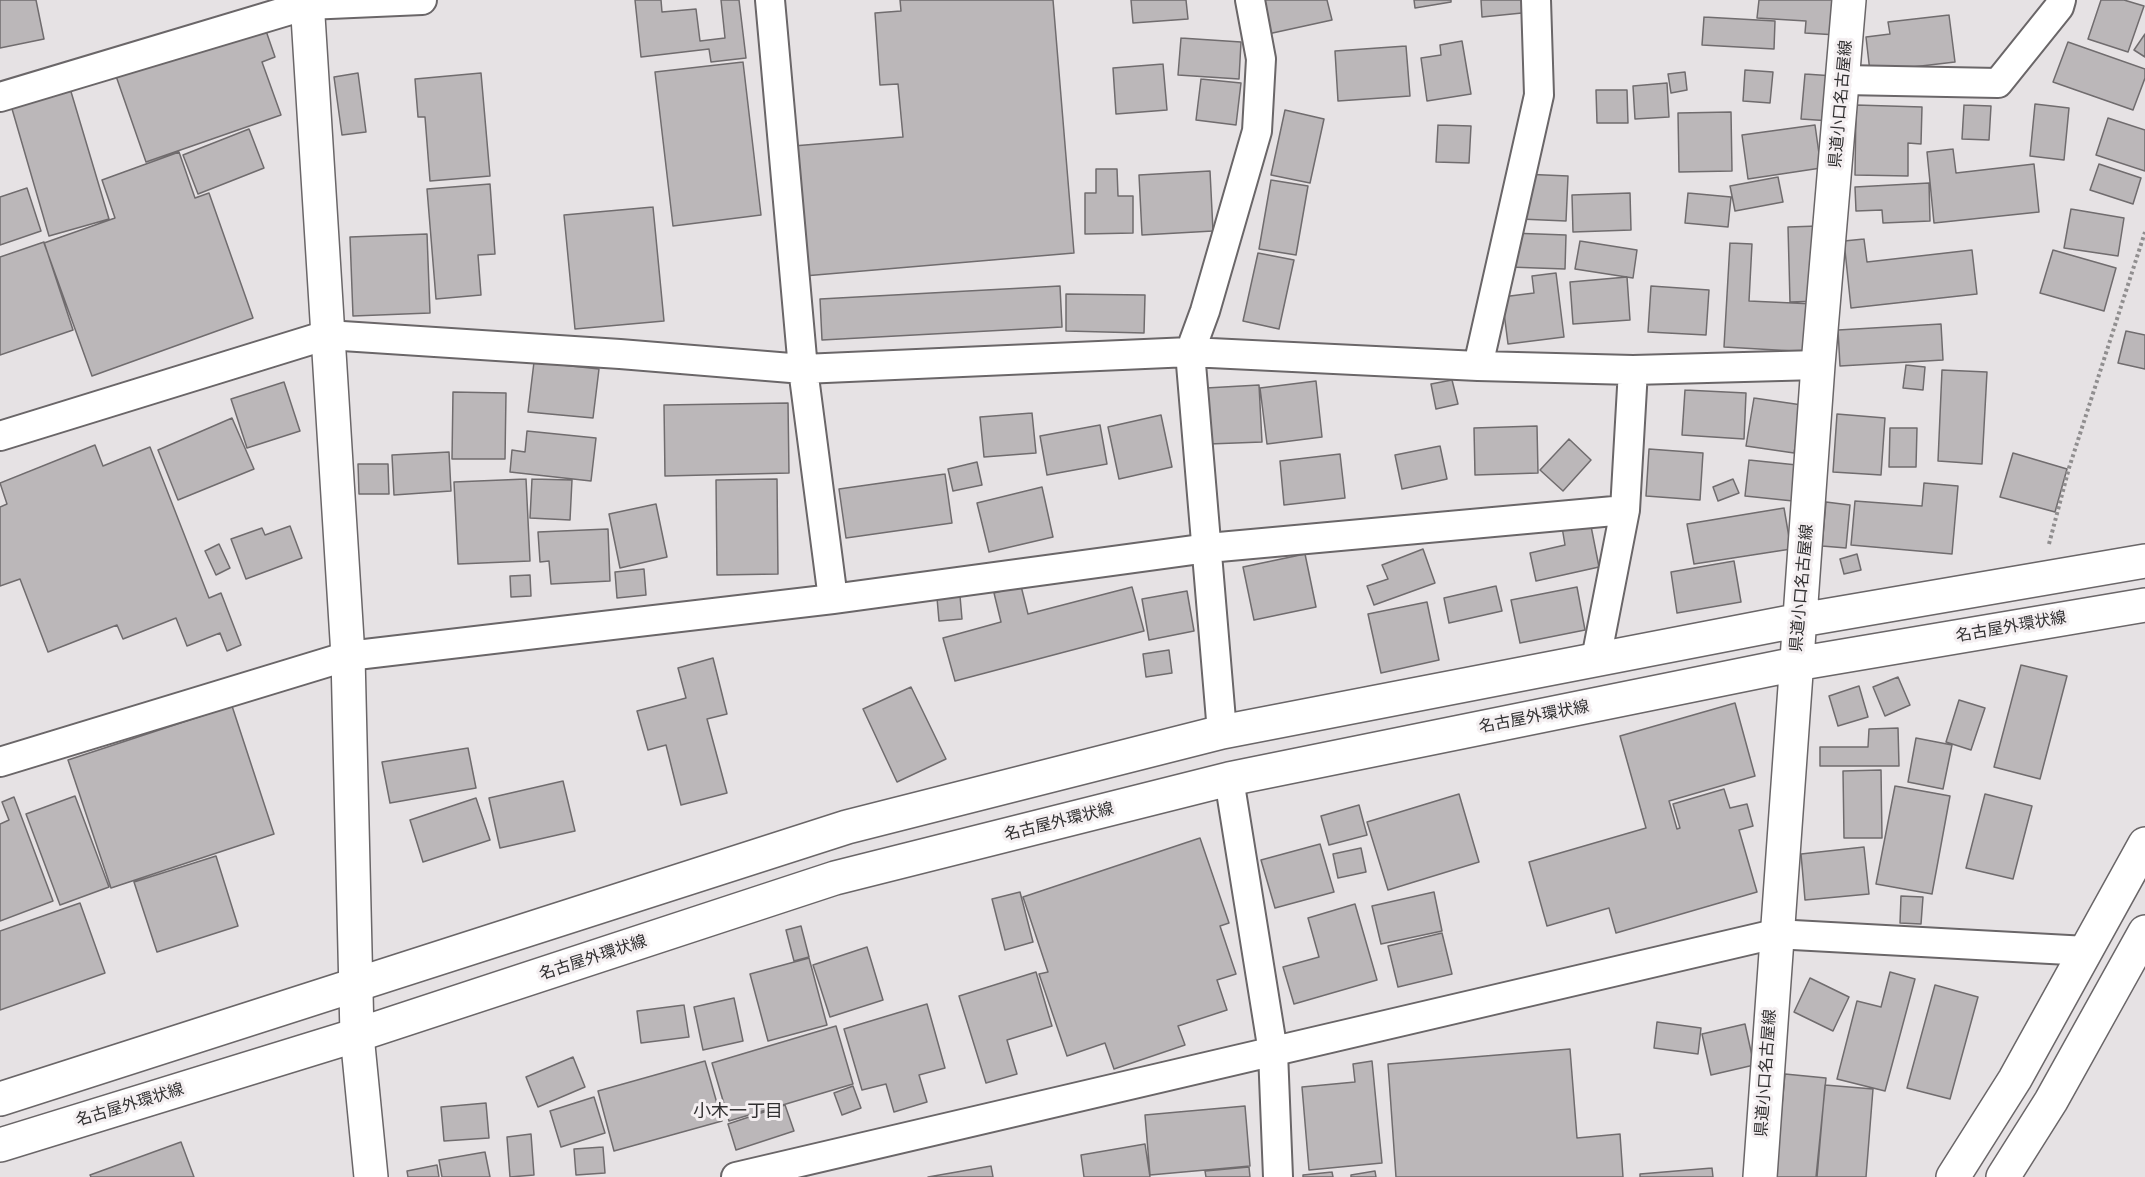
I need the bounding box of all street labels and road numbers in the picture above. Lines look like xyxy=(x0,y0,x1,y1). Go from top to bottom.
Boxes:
street label: 県道小口名古屋線 xyxy=(1826,39,1856,169)
street label: 県道小口名古屋線 xyxy=(1787,523,1817,653)
street label: 名古屋外環状線 xyxy=(1954,608,2068,646)
street label: 名古屋外環状線 xyxy=(1477,697,1591,737)
street label: 名古屋外環状線 xyxy=(1002,799,1116,845)
street label: 名古屋外環状線 xyxy=(537,932,649,984)
street label: 県道小口名古屋線 xyxy=(1752,1008,1780,1138)
street label: 名古屋外環状線 xyxy=(74,1079,186,1131)

